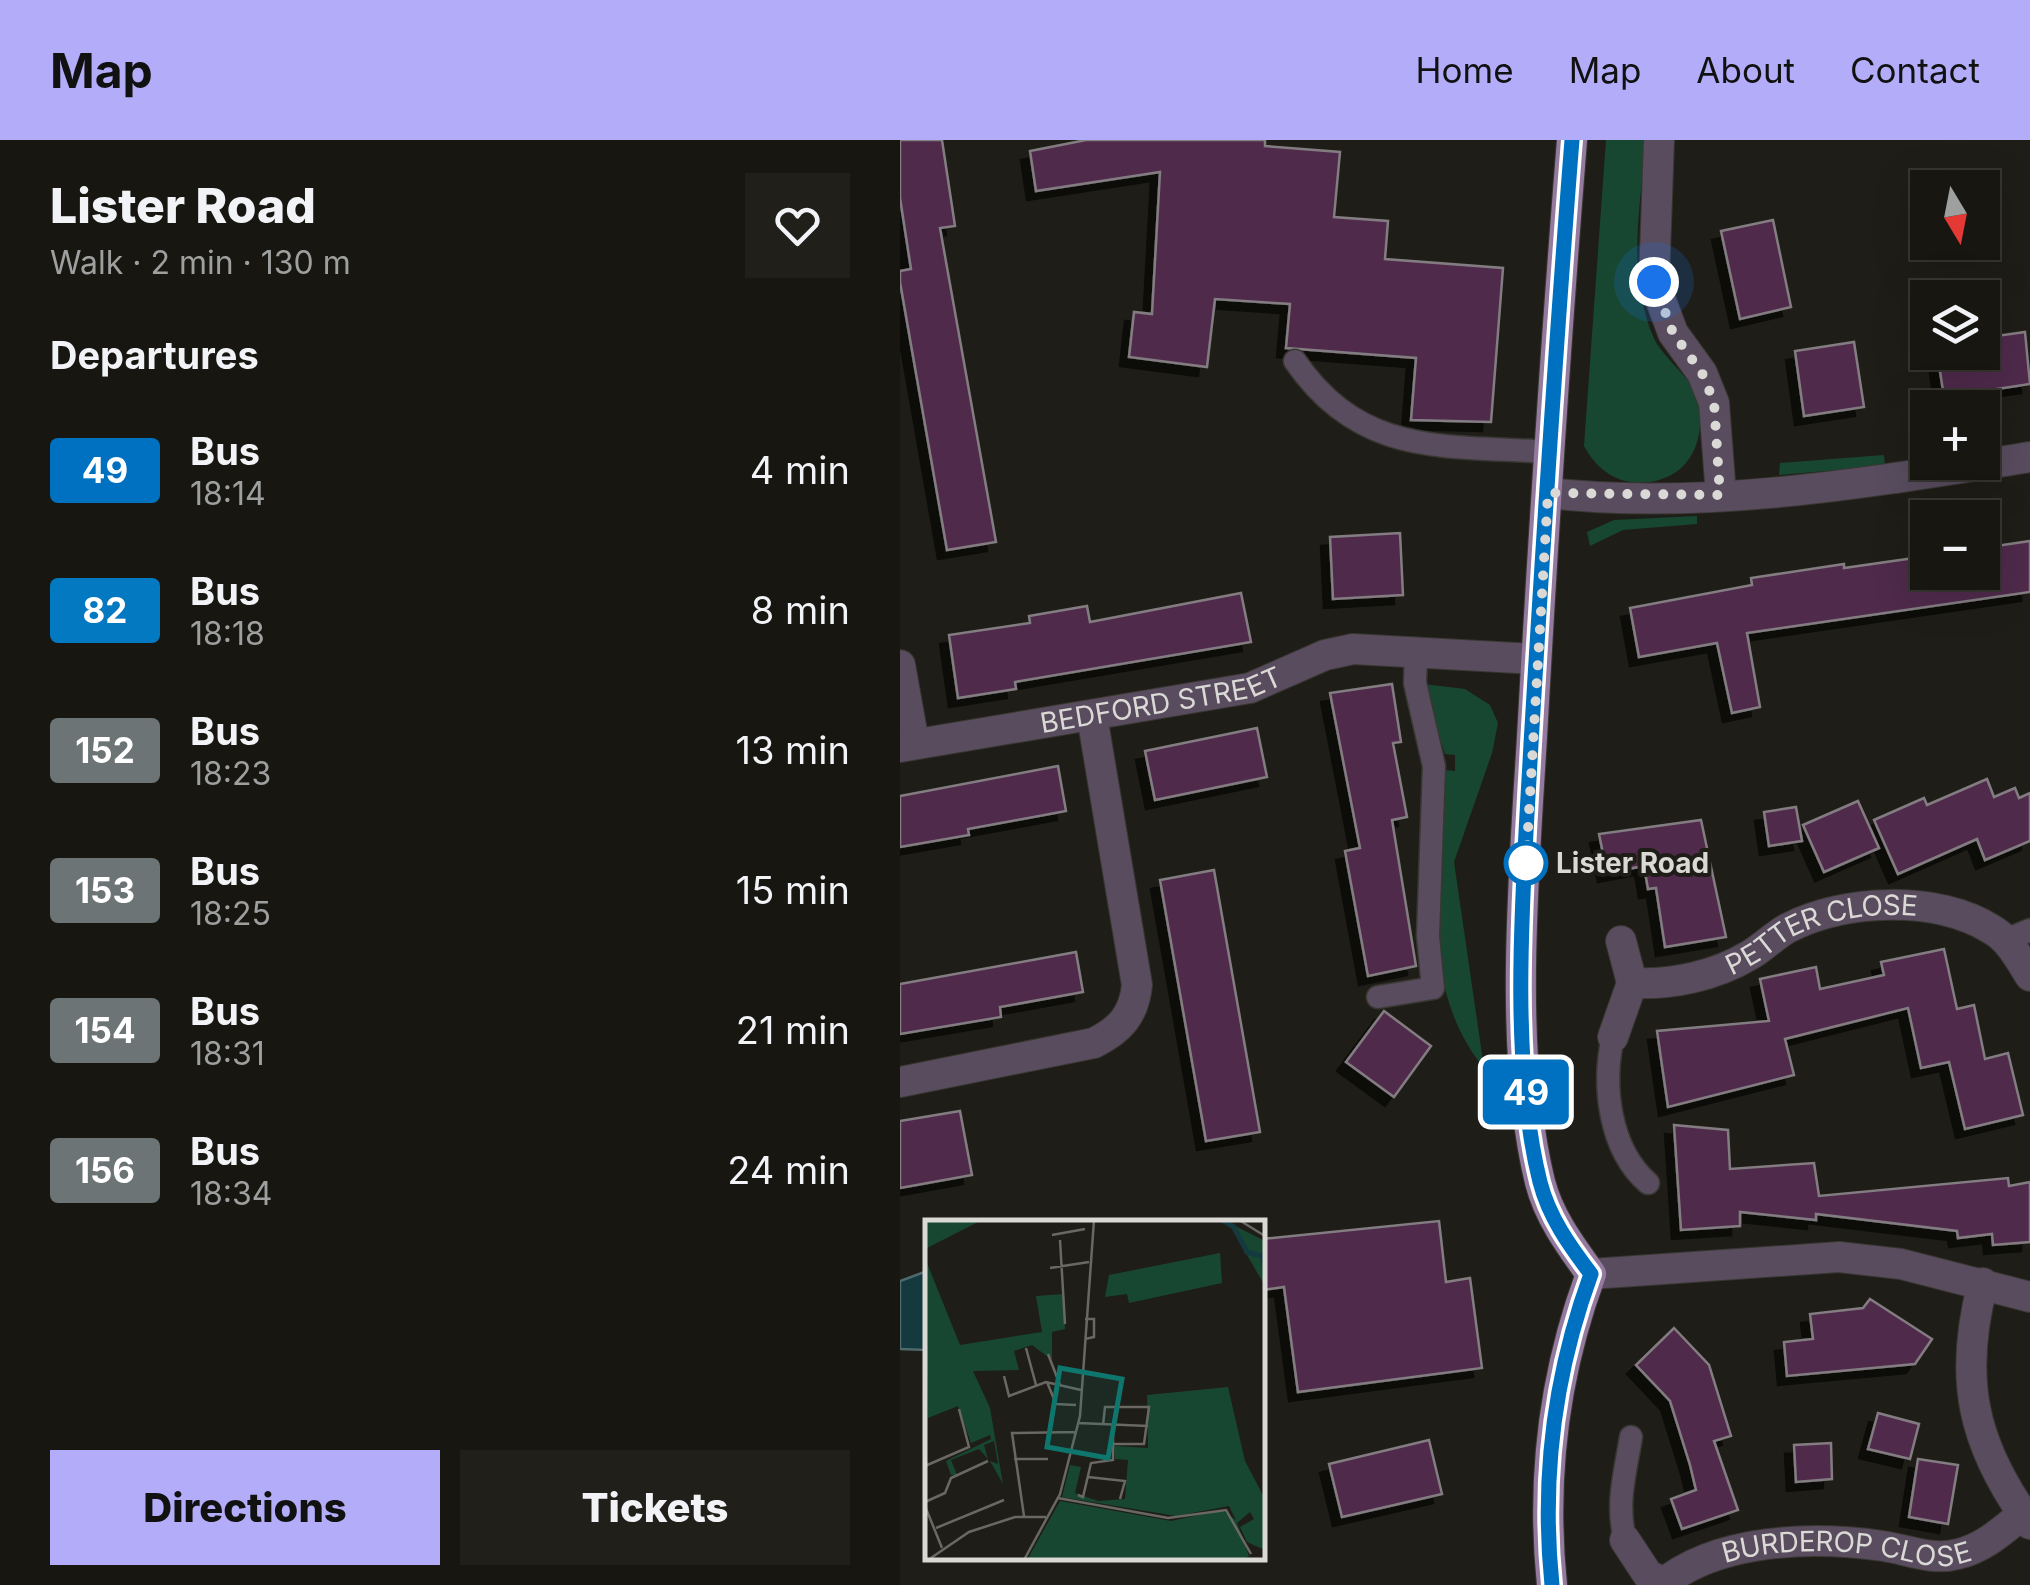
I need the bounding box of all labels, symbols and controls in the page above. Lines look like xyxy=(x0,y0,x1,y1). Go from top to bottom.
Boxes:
text: Map xyxy=(50,41,153,100)
text: Home xyxy=(1416,49,1514,91)
text: Map xyxy=(1569,49,1641,91)
text: About xyxy=(1696,49,1795,91)
text: Contact xyxy=(1850,49,1980,91)
north arrow xyxy=(1910,170,2000,260)
map controls xyxy=(1910,170,2000,590)
button: heart xyxy=(745,173,850,278)
text: Lister Road xyxy=(50,176,316,235)
text: Walk · 2 min · 130 m xyxy=(50,243,351,282)
your location xyxy=(1629,257,1679,307)
button: layers xyxy=(1910,280,2000,370)
text: Departures xyxy=(50,332,259,378)
button: + xyxy=(1910,390,2000,480)
text: Bus xyxy=(190,428,260,474)
text: 4 min xyxy=(750,447,850,493)
text: 49 xyxy=(82,449,128,491)
text: 18:14 xyxy=(190,474,266,513)
button: − xyxy=(1910,500,2000,590)
text: Bus xyxy=(190,568,260,614)
text: 8 min xyxy=(751,587,850,633)
text: 82 xyxy=(83,589,127,631)
text: 18:18 xyxy=(190,614,265,653)
street label: BEDFORD STREET xyxy=(1038,659,1287,740)
text: Bus xyxy=(190,708,260,754)
text: 13 min xyxy=(735,727,850,773)
text: 152 xyxy=(75,729,135,771)
text: 18:23 xyxy=(190,754,271,793)
marker: Lister Road xyxy=(1505,842,1547,884)
place label: Lister Road xyxy=(1556,846,1709,880)
text: Bus xyxy=(190,848,260,894)
text: 15 min xyxy=(736,867,850,913)
text: 153 xyxy=(75,869,135,911)
street label: PETTER CLOSE xyxy=(1720,888,1919,982)
text: 18:25 xyxy=(190,894,271,933)
text: Bus xyxy=(190,988,260,1034)
text: 21 min xyxy=(736,1007,850,1053)
text: 154 xyxy=(74,1009,136,1051)
text: 18:31 xyxy=(190,1034,265,1073)
line badge: 49 xyxy=(1481,1060,1571,1124)
text: 49 xyxy=(1503,1071,1549,1113)
text: Bus xyxy=(190,1128,260,1174)
text: 24 min xyxy=(727,1147,850,1193)
text: 156 xyxy=(75,1149,135,1191)
text: 18:34 xyxy=(190,1174,272,1213)
inset map xyxy=(925,1220,1265,1560)
button: Directions xyxy=(50,1450,440,1565)
button: Tickets xyxy=(460,1450,850,1565)
street label: BURDEROP CLOSE xyxy=(1718,1524,1975,1574)

